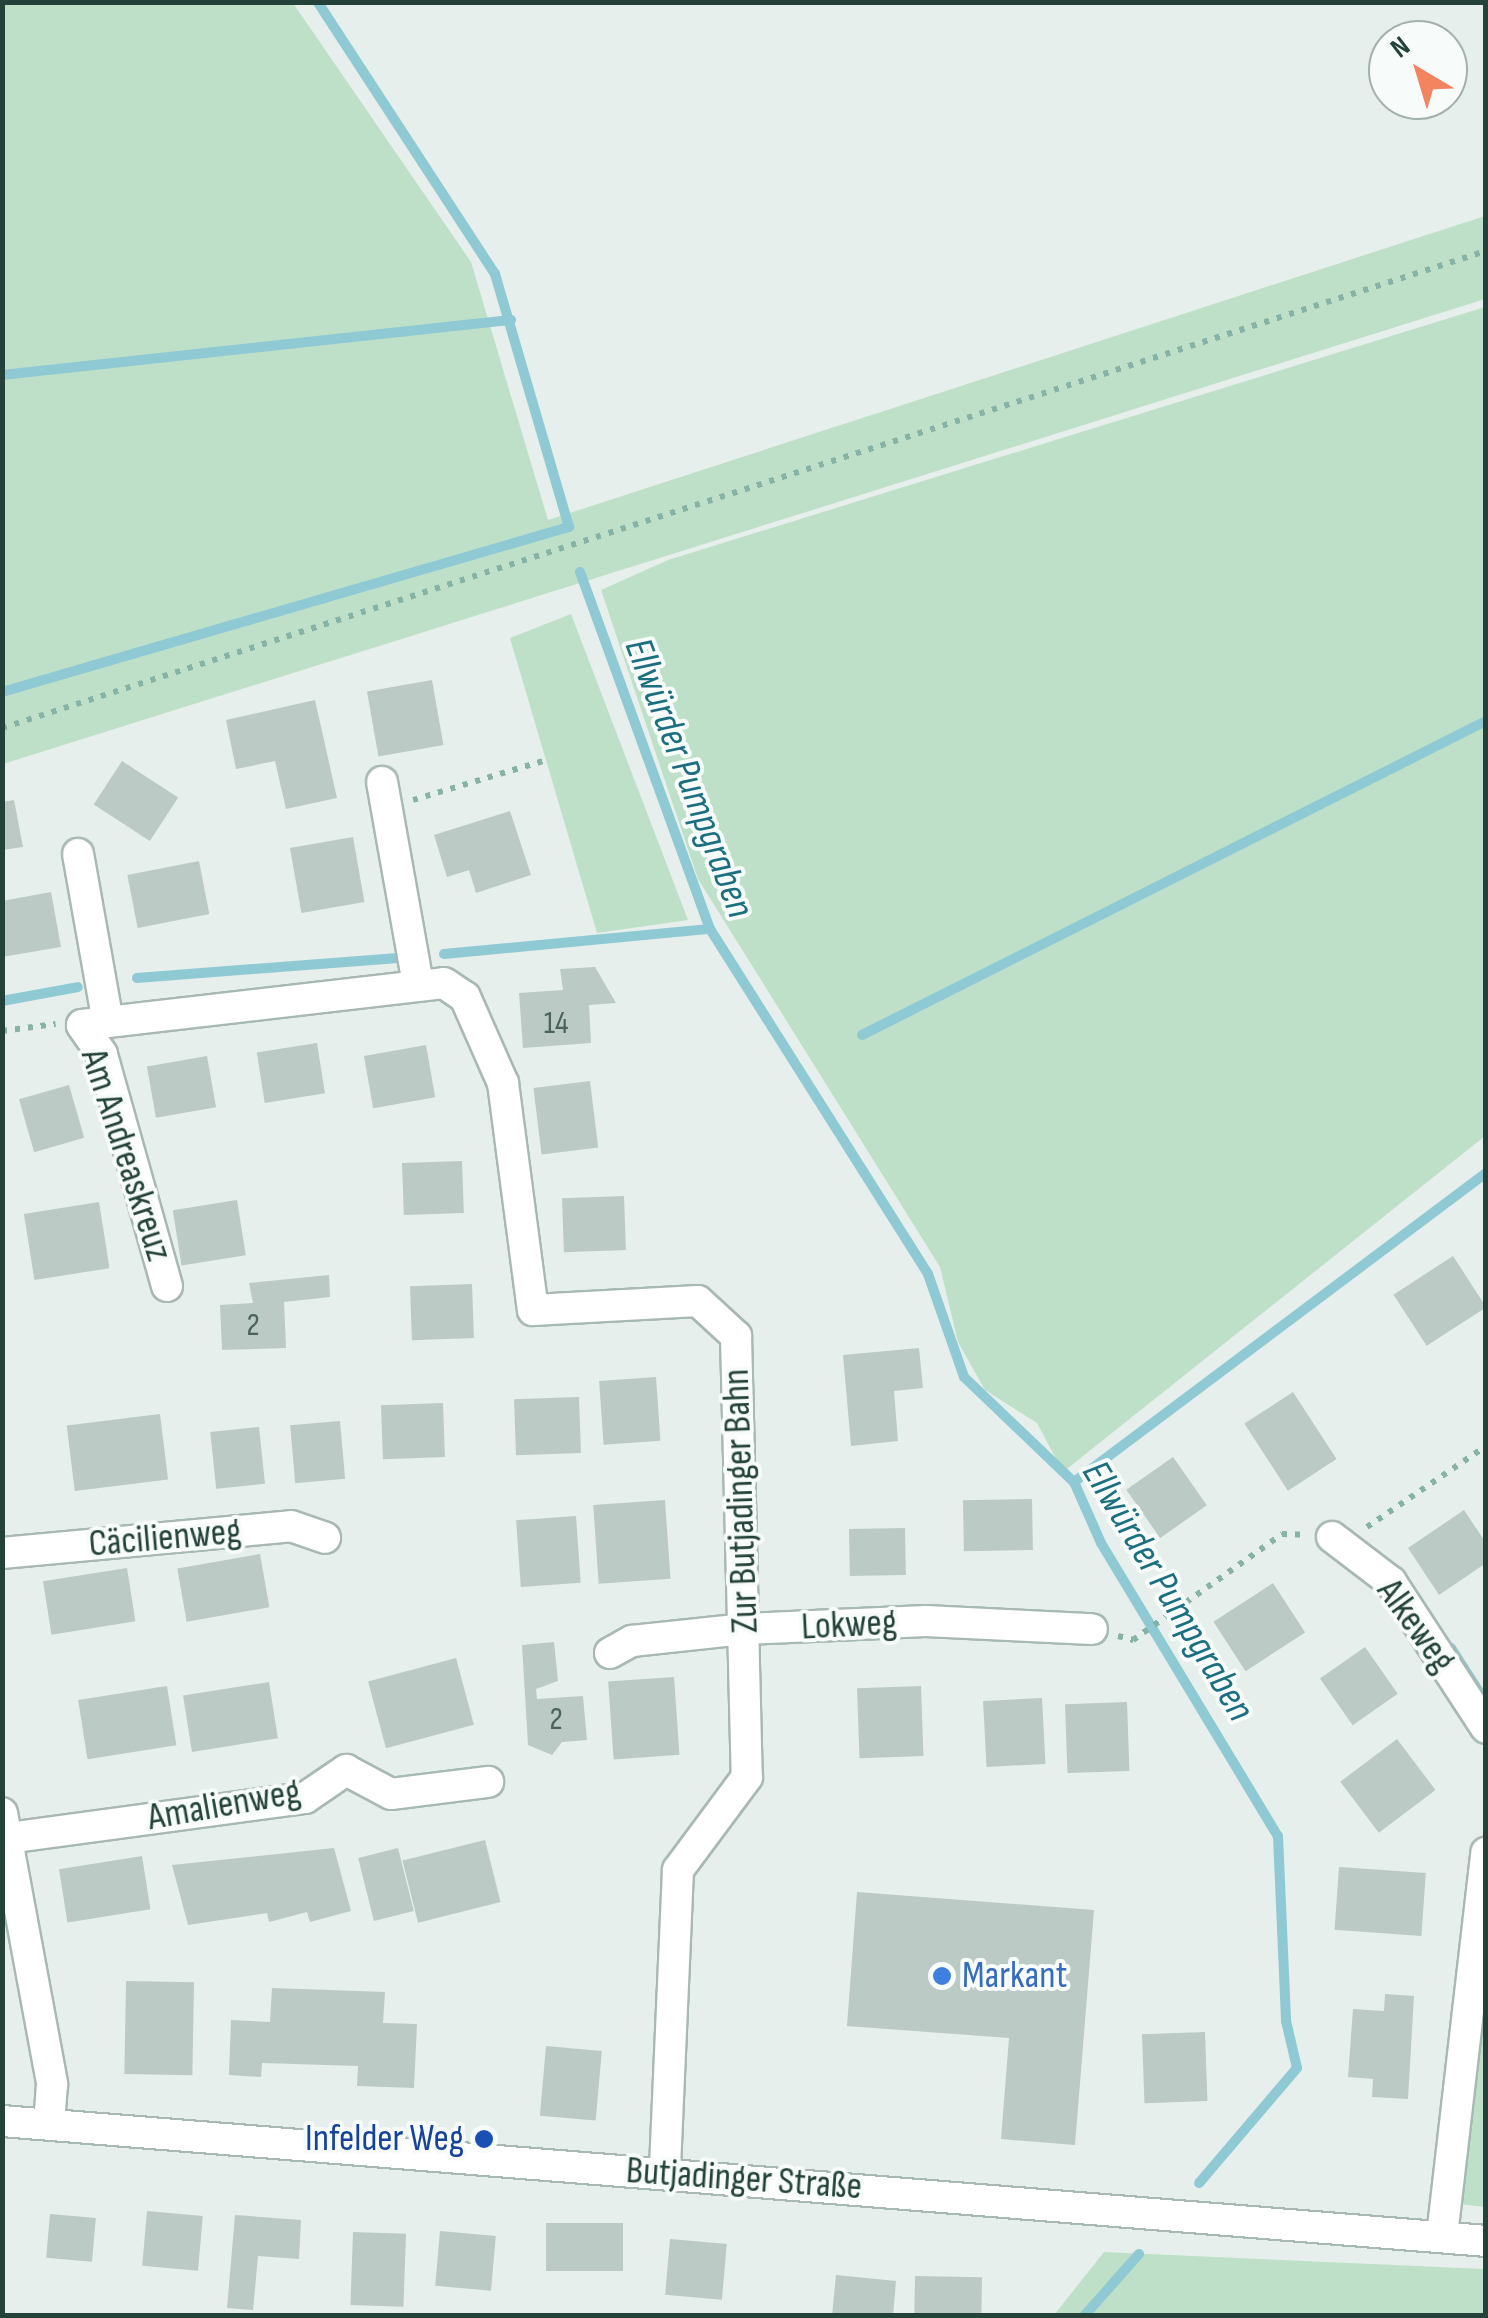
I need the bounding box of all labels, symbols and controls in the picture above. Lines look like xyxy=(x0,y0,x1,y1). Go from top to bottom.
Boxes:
north arrow xyxy=(1368,20,1468,120)
text: N xyxy=(1384,30,1416,65)
water label: Ellwürder Pumpgraben xyxy=(614,632,764,924)
house number: 14 xyxy=(544,1005,568,1043)
street label: Am Andreaskreuz xyxy=(70,1043,182,1267)
house number: 2 xyxy=(246,1307,260,1345)
street label: Zur Butjadinger Bahn xyxy=(714,1368,768,1634)
water label: Ellwürder Pumpgraben xyxy=(1071,1452,1265,1730)
street label: Cäcilienweg xyxy=(87,1509,243,1567)
street label: Alkeweg xyxy=(1367,1570,1465,1682)
street label: Lokweg xyxy=(800,1600,898,1650)
house number: 2 xyxy=(549,1701,563,1739)
street label: Amalienweg xyxy=(144,1769,304,1841)
place label: Markant xyxy=(962,1953,1067,1999)
marker: Markant xyxy=(931,1965,953,1987)
place label: Infelder Weg xyxy=(305,2116,464,2162)
marker: Infelder Weg xyxy=(473,2128,495,2150)
street label: Butjadinger Straße xyxy=(625,2148,863,2210)

